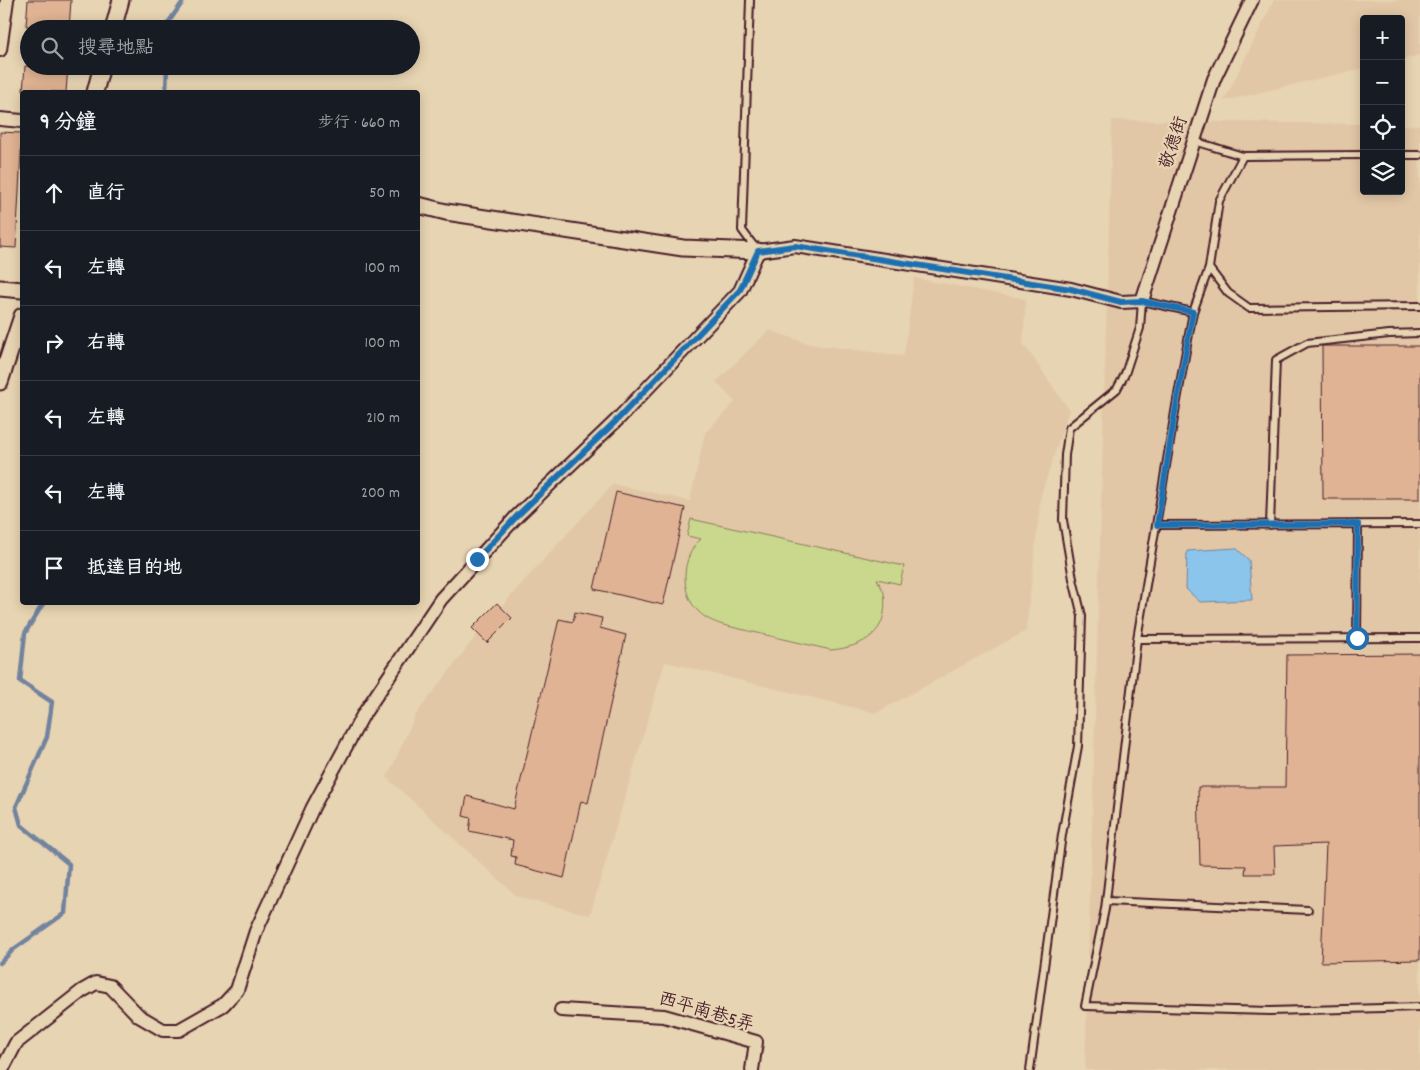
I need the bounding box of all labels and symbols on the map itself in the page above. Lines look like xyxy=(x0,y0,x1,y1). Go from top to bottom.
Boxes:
street label: 敬德街 xyxy=(1155,113,1195,173)
route end xyxy=(466,548,489,571)
route start xyxy=(1346,627,1369,650)
street label: 西平南巷5弄 xyxy=(655,987,757,1039)

